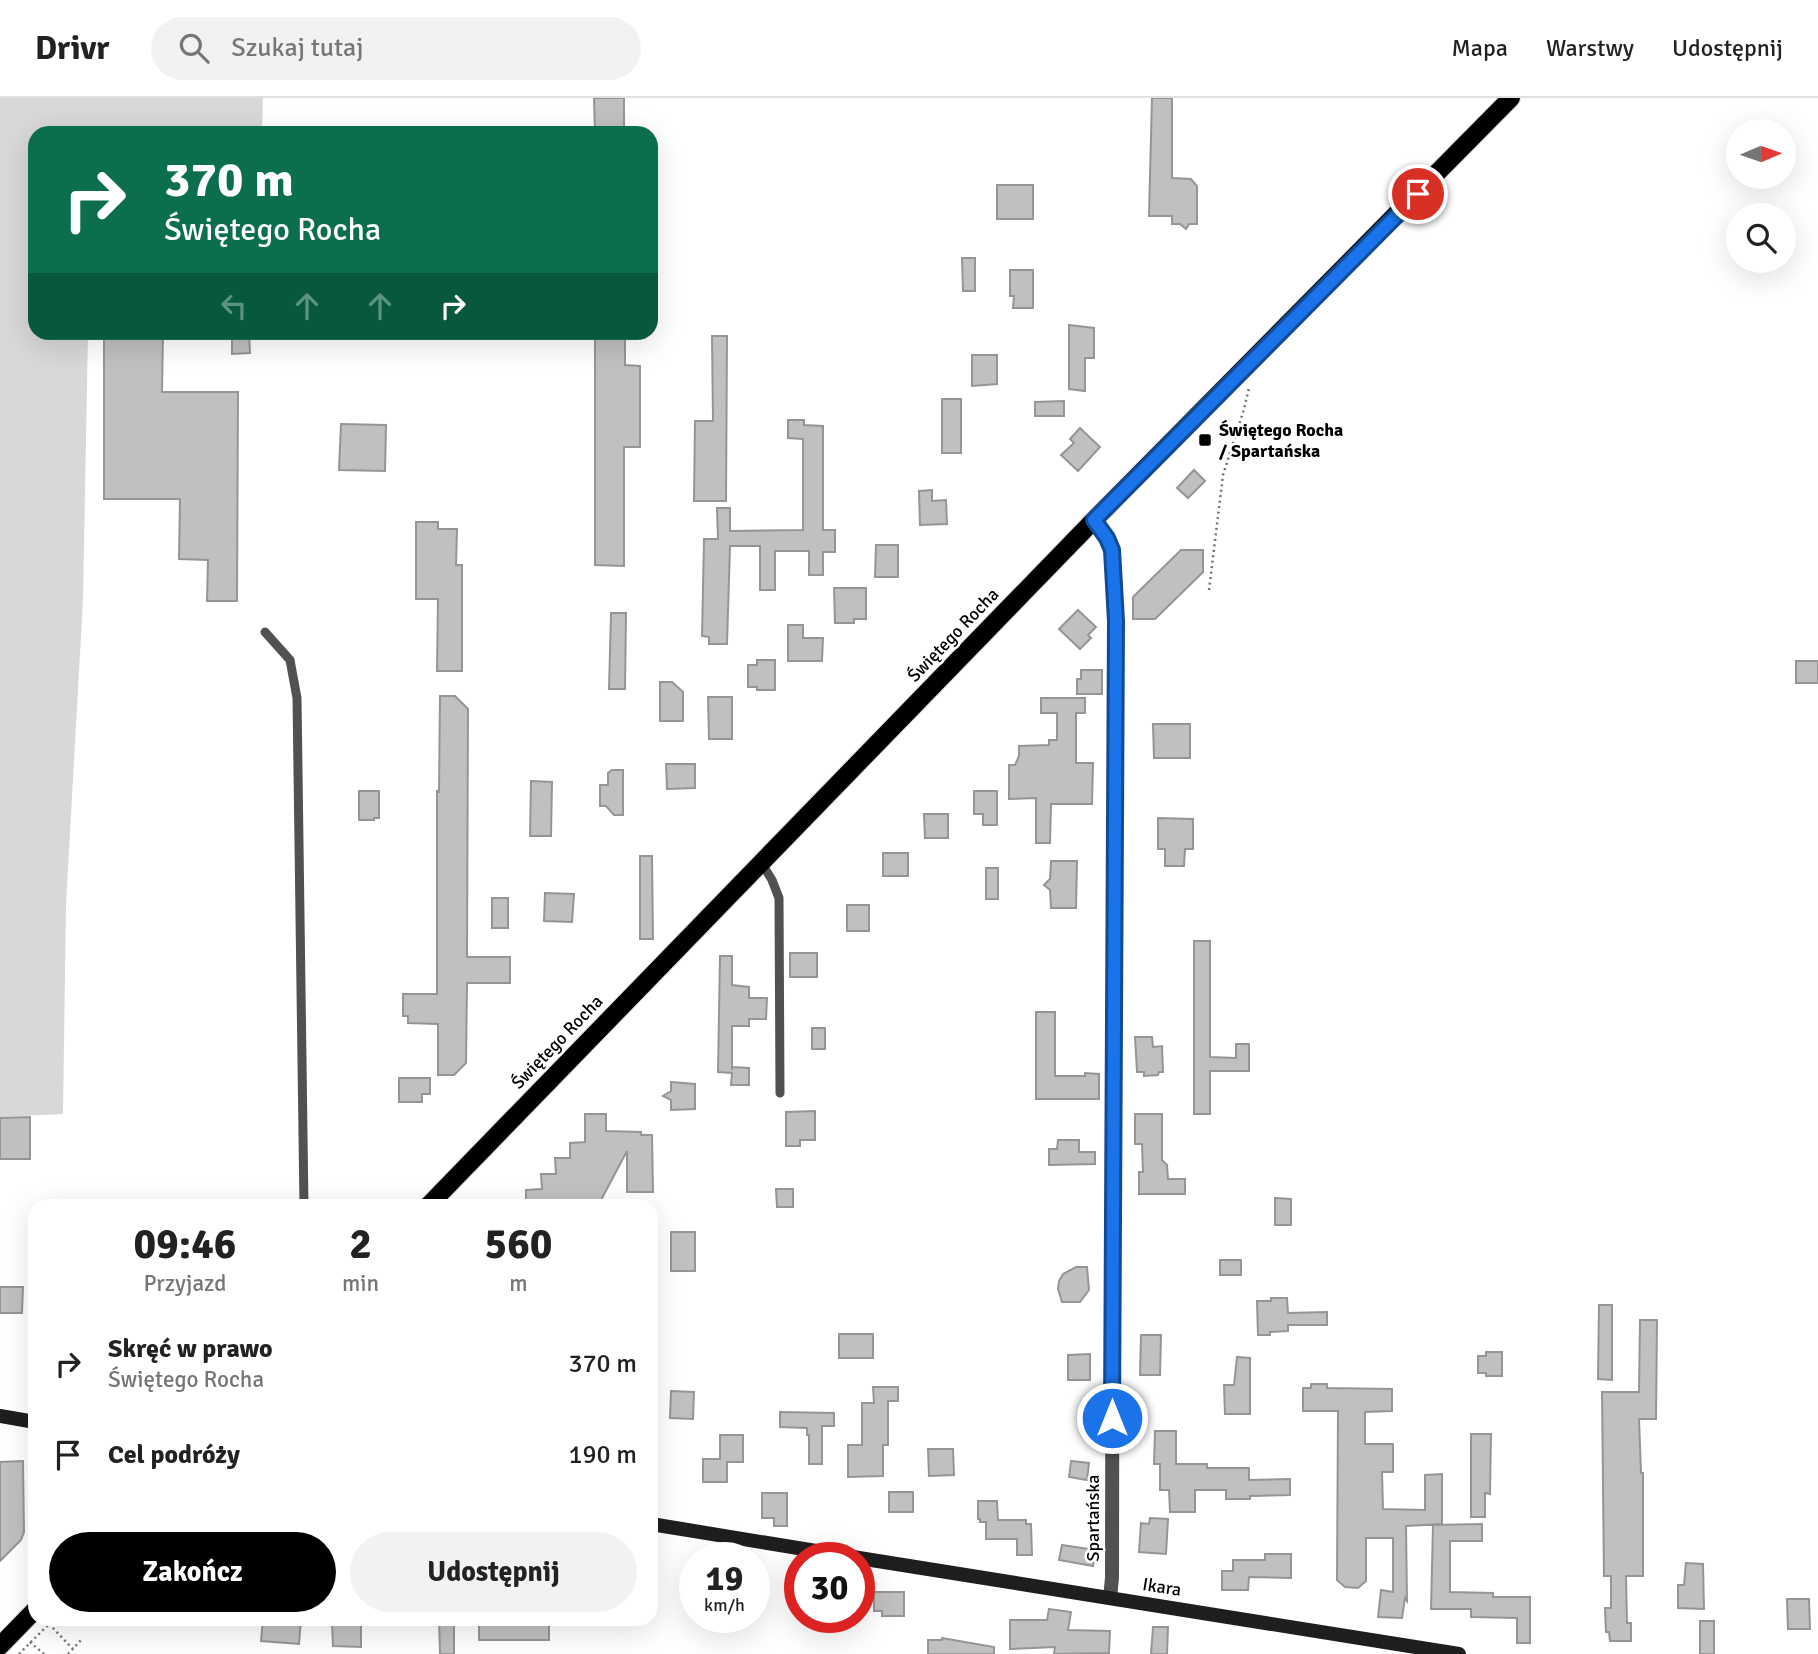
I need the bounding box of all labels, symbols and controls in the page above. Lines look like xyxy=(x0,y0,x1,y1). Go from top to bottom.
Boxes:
search box xyxy=(151,17,641,80)
text: Drivr xyxy=(35,28,109,69)
icon: search xyxy=(175,29,213,67)
text: Szukaj tutaj xyxy=(231,32,364,64)
text: Mapa xyxy=(1451,33,1508,63)
text: Warstwy xyxy=(1546,33,1634,63)
text: Udostępnij xyxy=(1672,33,1783,63)
north arrow xyxy=(1726,119,1796,189)
map controls xyxy=(1726,119,1796,273)
text: 370 m xyxy=(164,150,294,210)
icon: right xyxy=(49,154,140,245)
pin xyxy=(1388,164,1448,224)
icon: arrive xyxy=(1399,175,1437,213)
button: search xyxy=(1726,203,1796,273)
text: Świętego Rocha xyxy=(164,210,381,249)
icon: left xyxy=(215,287,253,325)
icon: ahead xyxy=(288,287,326,325)
icon: ahead xyxy=(361,287,399,325)
icon: right xyxy=(434,287,472,325)
place label: Świętego Rocha / Spartańska xyxy=(1219,419,1343,462)
marker: Świętego Rocha / Spartańska xyxy=(1197,432,1213,448)
street label: Świętego Rocha xyxy=(903,583,1003,687)
street label: Świętego Rocha xyxy=(507,990,607,1094)
text: 09:46 xyxy=(133,1219,237,1270)
text: 2 xyxy=(349,1219,372,1270)
text: 560 xyxy=(484,1219,553,1270)
text: Przyjazd xyxy=(143,1269,226,1298)
text: min xyxy=(342,1269,379,1298)
text: m xyxy=(509,1269,528,1298)
text: Skręć w prawo xyxy=(108,1333,273,1365)
icon: right xyxy=(49,1345,87,1383)
text: 370 m xyxy=(568,1348,637,1380)
text: Świętego Rocha xyxy=(108,1365,264,1394)
position arrow xyxy=(1075,1381,1149,1455)
icon: arrive xyxy=(49,1436,87,1474)
text: Cel podróży xyxy=(108,1439,240,1471)
text: 190 m xyxy=(568,1439,637,1471)
street label: Spartańska xyxy=(1082,1475,1104,1561)
button: Zakończ xyxy=(49,1532,336,1612)
button: Udostępnij xyxy=(350,1532,637,1612)
speed limit sign: 30 xyxy=(784,1542,875,1633)
text: 19 xyxy=(706,1557,743,1600)
street label: Ikara xyxy=(1141,1573,1183,1601)
text: km/h xyxy=(704,1594,745,1616)

